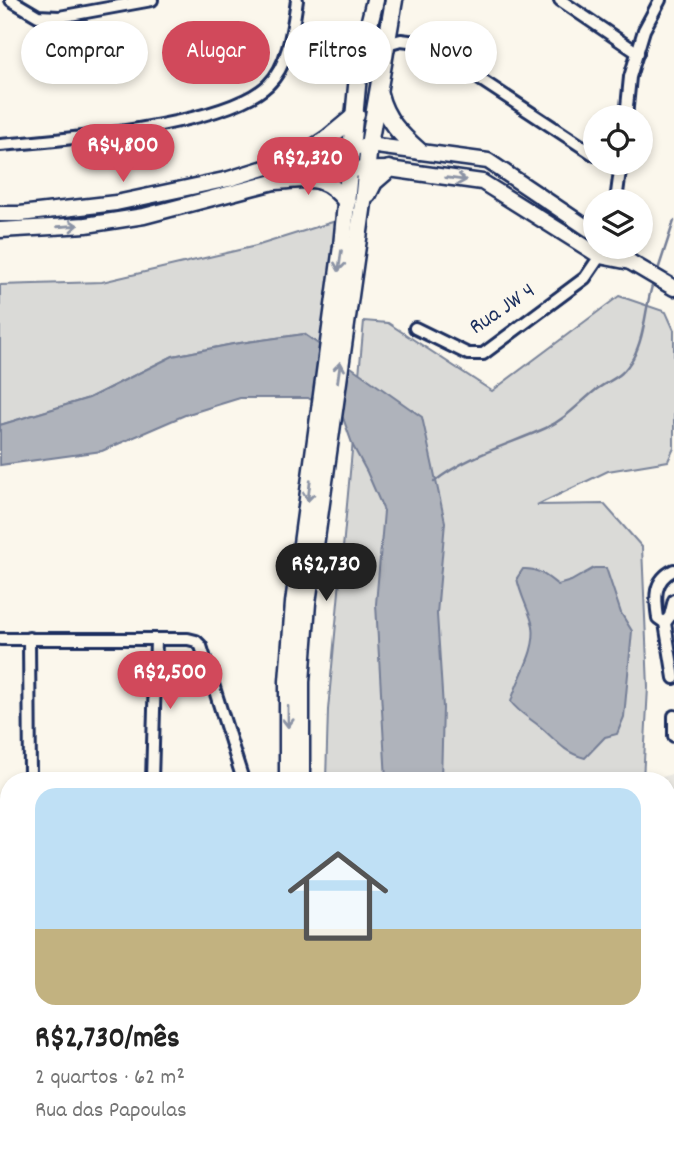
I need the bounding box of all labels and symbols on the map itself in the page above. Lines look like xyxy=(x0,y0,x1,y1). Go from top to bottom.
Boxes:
pin: R$4,800 xyxy=(58,124,188,184)
pin: R$2,320 xyxy=(243,138,373,197)
one-way arrow xyxy=(444,172,467,185)
one-way arrow xyxy=(56,219,79,232)
one-way arrow xyxy=(333,249,346,272)
street label: Rua JW 4 xyxy=(463,276,543,344)
one-way arrow xyxy=(333,361,346,384)
one-way arrow xyxy=(303,479,316,502)
pin: R$2,730 xyxy=(261,544,391,603)
pin: R$2,500 xyxy=(105,652,235,711)
one-way arrow xyxy=(281,705,295,728)

